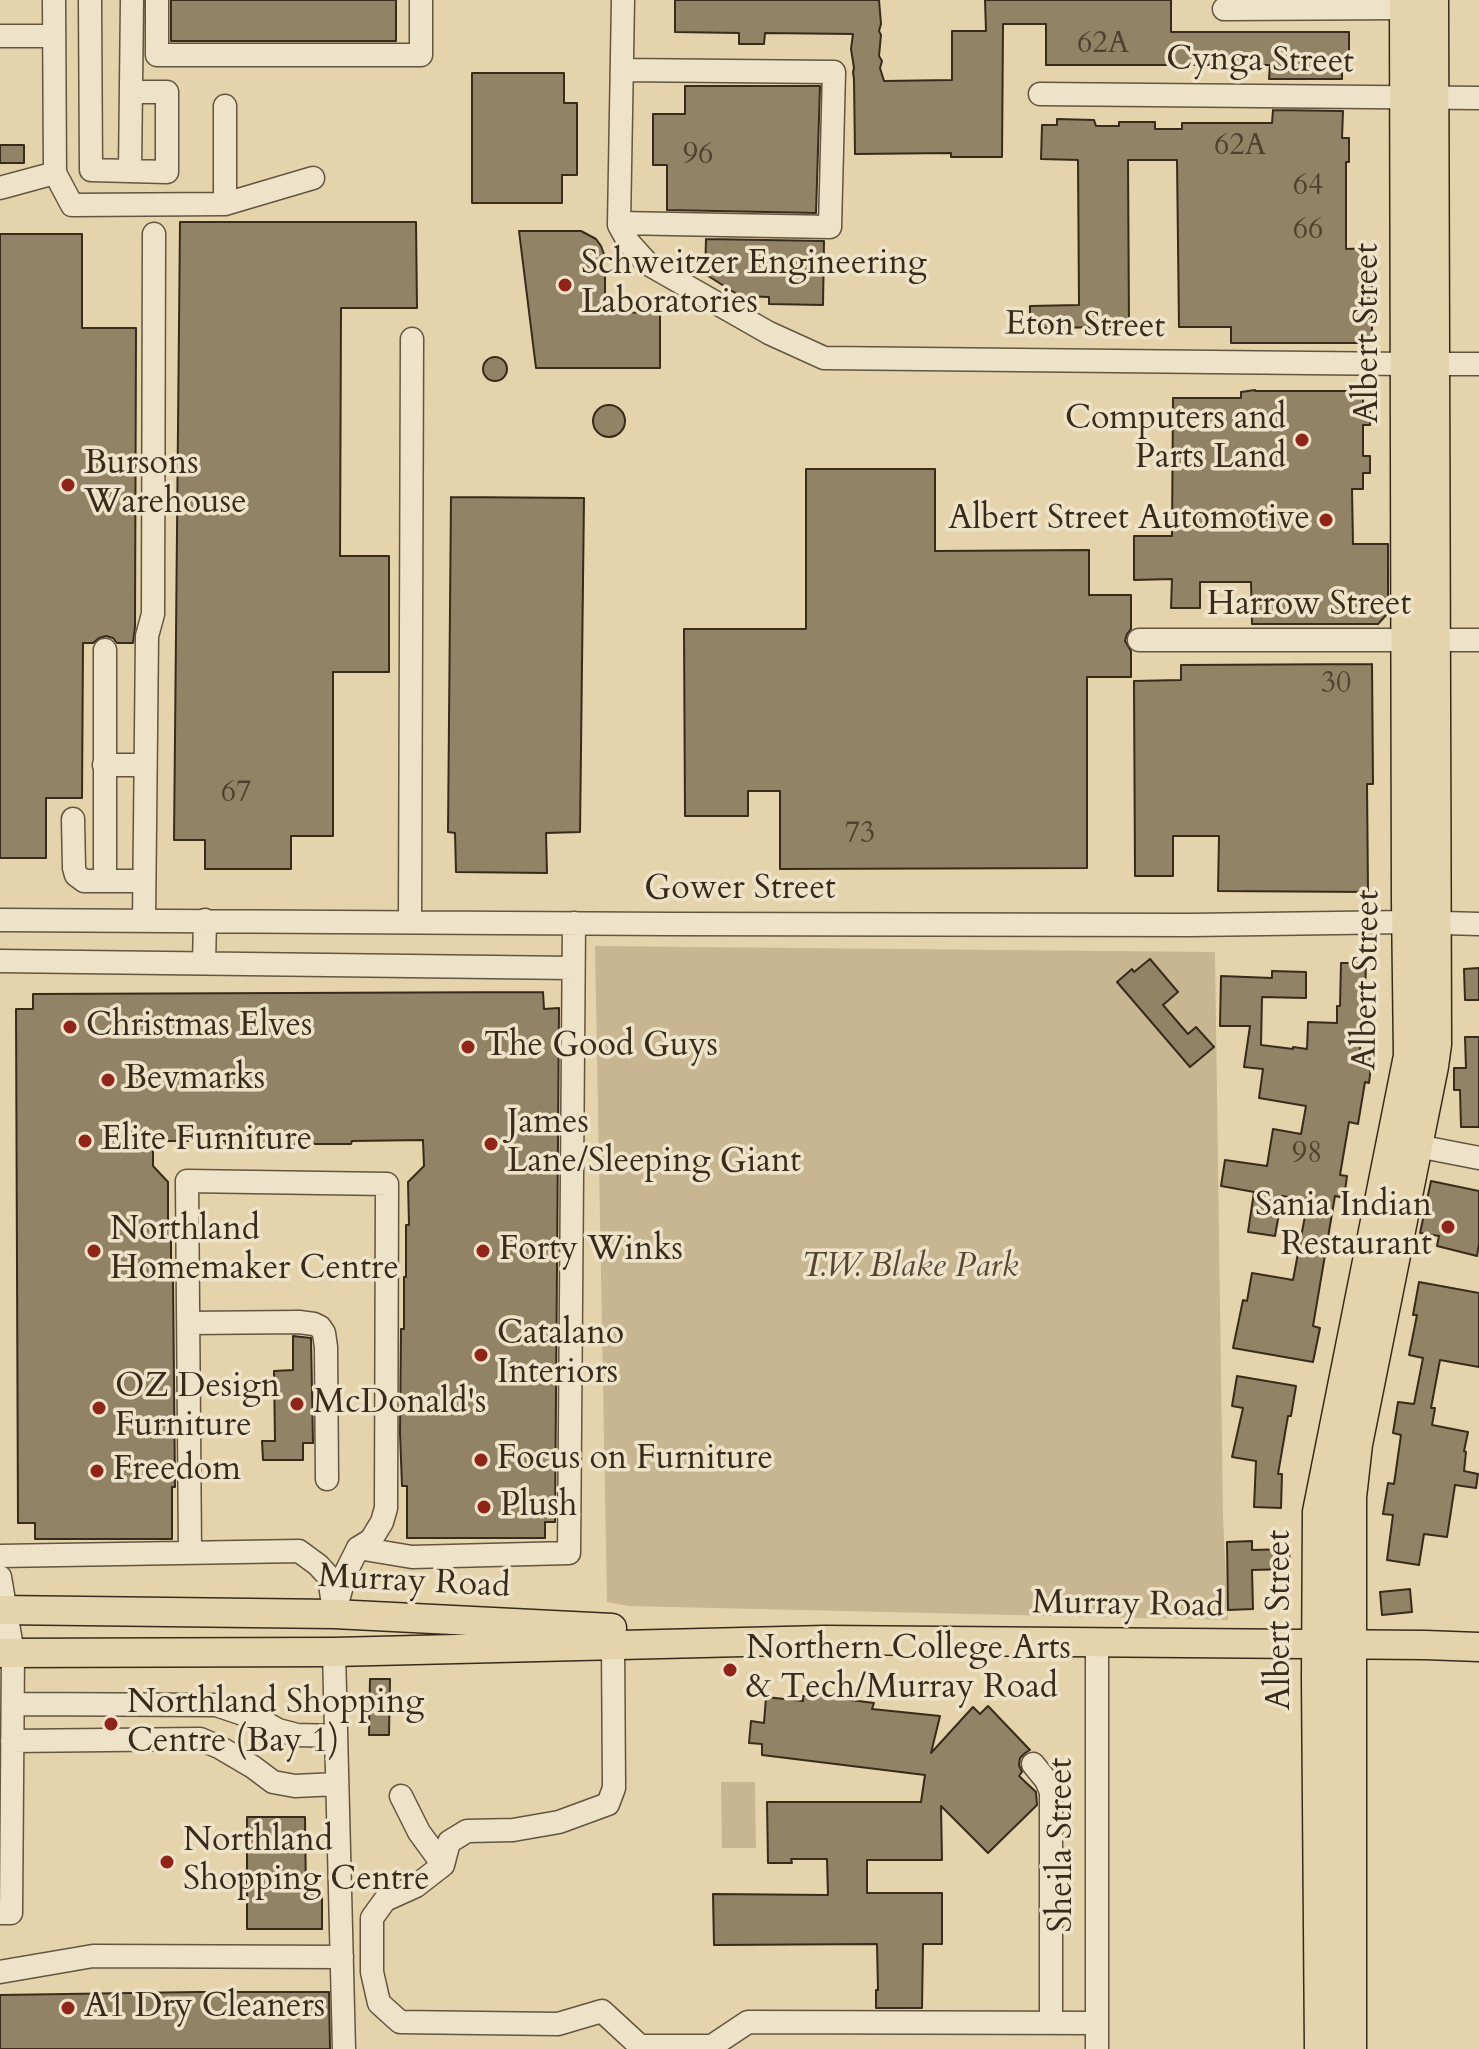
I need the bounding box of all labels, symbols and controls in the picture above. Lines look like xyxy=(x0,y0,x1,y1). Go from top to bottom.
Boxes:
house number: 62A xyxy=(1077,27,1129,63)
street label: Cynga Street xyxy=(1166,40,1354,84)
house number: 62A xyxy=(1214,129,1266,165)
house number: 96 xyxy=(683,138,713,174)
house number: 64 xyxy=(1293,169,1323,205)
house number: 66 xyxy=(1293,213,1323,249)
street label: Albert Street xyxy=(1349,243,1389,423)
place label: Schweitzer Engineering Laboratories xyxy=(581,245,927,324)
marker: Schweitzer Engineering Laboratories xyxy=(556,276,574,294)
street label: Eton Street xyxy=(1004,305,1166,349)
place label: Computers and Parts Land xyxy=(1065,400,1286,480)
marker: Computers and Parts Land xyxy=(1293,431,1311,449)
place label: Bursons Warehouse xyxy=(84,445,247,524)
marker: Bursons Warehouse xyxy=(59,476,77,494)
place label: Albert Street Automotive xyxy=(948,500,1310,540)
marker: Albert Street Automotive xyxy=(1317,511,1335,529)
street label: Harrow Street xyxy=(1207,586,1411,626)
house number: 30 xyxy=(1321,667,1351,703)
house number: 67 xyxy=(221,776,251,812)
house number: 73 xyxy=(845,817,875,853)
street label: Gower Street xyxy=(644,870,836,910)
street label: Albert Street xyxy=(1346,889,1390,1071)
place label: Christmas Elves xyxy=(86,1007,312,1047)
marker: Christmas Elves xyxy=(61,1018,79,1036)
place label: The Good Guys xyxy=(484,1027,718,1067)
marker: The Good Guys xyxy=(459,1038,477,1056)
place label: Bevmarks xyxy=(124,1060,265,1100)
marker: Bevmarks xyxy=(99,1071,117,1089)
place label: James Lane/Sleeping Giant xyxy=(507,1104,801,1184)
place label: Elite Furniture xyxy=(101,1121,312,1161)
marker: Elite Furniture xyxy=(76,1132,94,1150)
marker: James Lane/Sleeping Giant xyxy=(482,1135,500,1153)
house number: 98 xyxy=(1292,1137,1322,1173)
place label: Sania Indian Restaurant xyxy=(1255,1187,1432,1266)
place label: Northland Homemaker Centre xyxy=(110,1211,399,1290)
marker: Sania Indian Restaurant xyxy=(1439,1218,1457,1236)
place label: Forty Winks xyxy=(499,1231,683,1271)
marker: Northland Homemaker Centre xyxy=(85,1242,103,1260)
marker: Forty Winks xyxy=(474,1242,492,1260)
park label: T.W. Blake Park xyxy=(802,1248,1018,1288)
place label: Catalano Interiors xyxy=(497,1315,624,1394)
marker: Catalano Interiors xyxy=(472,1346,490,1364)
place label: OZ Design Furniture xyxy=(115,1368,280,1448)
place label: McDonald's xyxy=(313,1384,486,1424)
marker: McDonald's xyxy=(288,1395,306,1413)
marker: OZ Design Furniture xyxy=(90,1399,108,1417)
place label: Focus on Furniture xyxy=(497,1440,773,1480)
place label: Freedom xyxy=(113,1451,241,1491)
marker: Focus on Furniture xyxy=(472,1451,490,1469)
marker: Freedom xyxy=(88,1462,106,1480)
place label: Plush xyxy=(500,1487,577,1527)
marker: Plush xyxy=(475,1498,493,1516)
street label: Albert Street xyxy=(1261,1530,1301,1710)
street label: Murray Road xyxy=(317,1558,511,1608)
street label: Murray Road xyxy=(1032,1584,1224,1628)
place label: Northern College Arts & Tech/Murray Road xyxy=(746,1630,1071,1710)
marker: Northern College Arts & Tech/Murray Road xyxy=(721,1661,739,1679)
place label: Northland Shopping Centre (Bay 1) xyxy=(127,1684,424,1764)
marker: Northland Shopping Centre (Bay 1) xyxy=(102,1715,120,1733)
street label: Sheila Street xyxy=(1043,1758,1083,1932)
place label: Northland Shopping Centre xyxy=(183,1822,430,1902)
marker: Northland Shopping Centre xyxy=(158,1853,176,1871)
place label: A1 Dry Cleaners xyxy=(84,1988,325,2028)
marker: A1 Dry Cleaners xyxy=(59,1999,77,2017)

